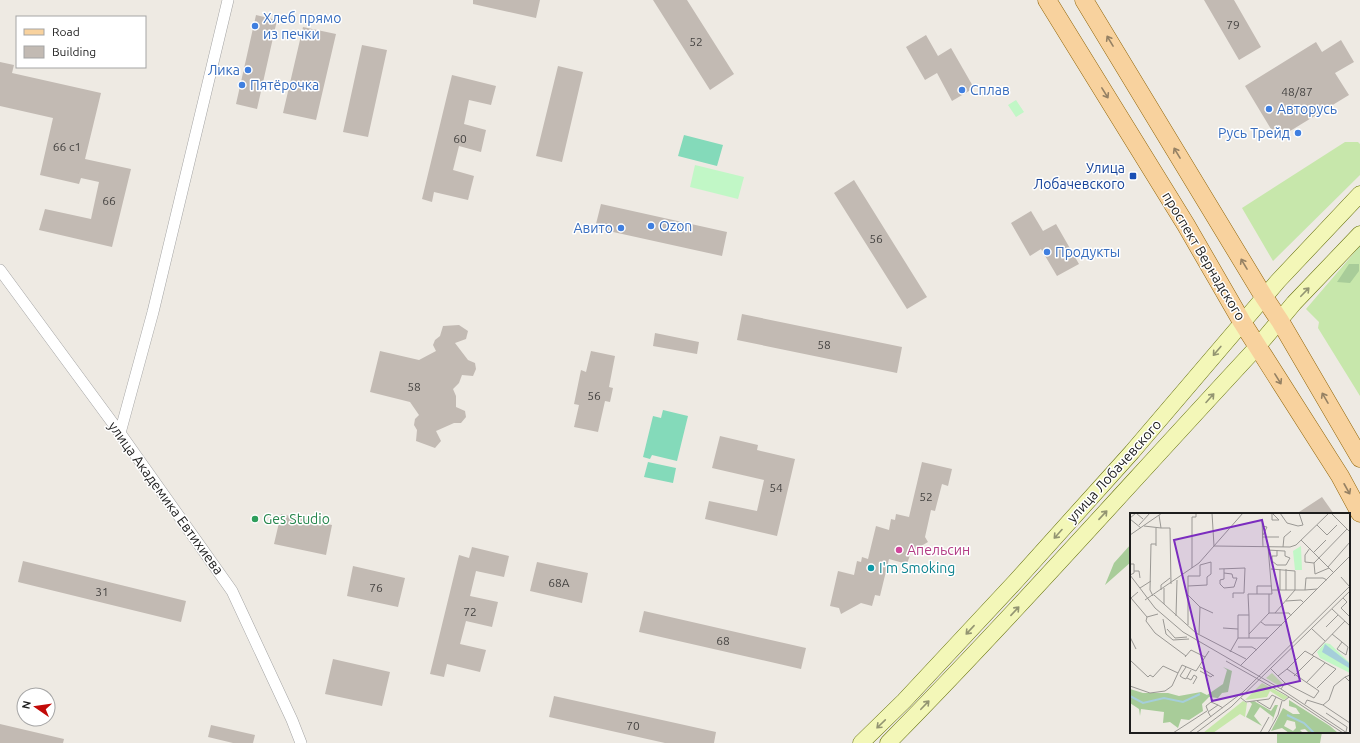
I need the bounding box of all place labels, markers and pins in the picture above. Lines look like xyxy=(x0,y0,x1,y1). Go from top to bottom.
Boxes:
place label: Хлеб прямо из печки xyxy=(263,10,341,42)
marker: Хлеб прямо из печки xyxy=(250,21,260,31)
place label: Лика xyxy=(208,62,240,78)
marker: Лика xyxy=(243,65,253,75)
place label: Пятёрочка xyxy=(250,77,319,93)
marker: Пятёрочка xyxy=(237,80,247,90)
place label: Сплав xyxy=(970,82,1010,98)
marker: Сплав xyxy=(957,85,967,95)
place label: Авторусь xyxy=(1277,101,1337,117)
marker: Авторусь xyxy=(1264,104,1274,114)
place label: Русь Трейд xyxy=(1218,125,1290,141)
marker: Русь Трейд xyxy=(1293,128,1303,138)
place label: Улица Лобачевского xyxy=(1033,160,1125,192)
marker: Улица Лобачевского xyxy=(1128,171,1138,181)
place label: Ozon xyxy=(659,218,692,234)
place label: Авито xyxy=(573,220,613,236)
marker: Ozon xyxy=(646,221,656,231)
marker: Авито xyxy=(616,223,626,233)
place label: Продукты xyxy=(1055,244,1120,260)
marker: Продукты xyxy=(1042,247,1052,257)
place label: Ges Studio xyxy=(263,511,330,527)
marker: Ges Studio xyxy=(250,514,260,524)
place label: Апельсин xyxy=(907,542,970,558)
marker: Апельсин xyxy=(894,545,904,555)
place label: I'm Smoking xyxy=(879,560,955,576)
marker: I'm Smoking xyxy=(866,563,876,573)

